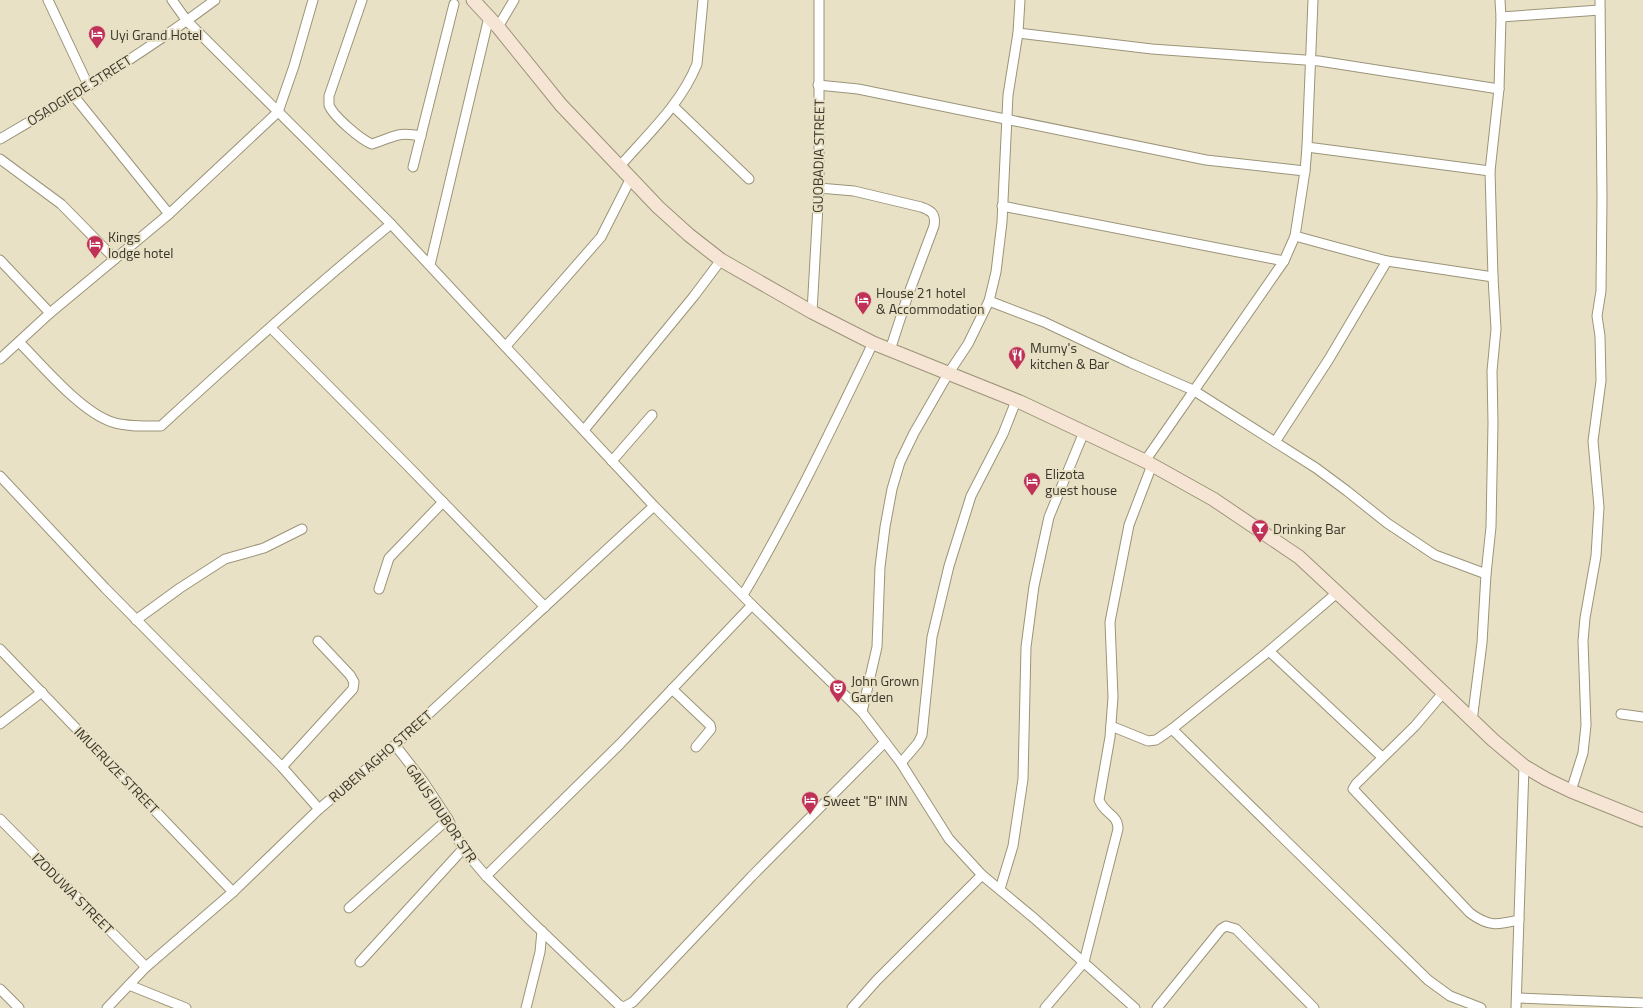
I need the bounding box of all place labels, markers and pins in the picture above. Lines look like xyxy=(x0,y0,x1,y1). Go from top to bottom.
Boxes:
hotel icon: Uyi Grand Hotel xyxy=(87,24,107,49)
place label: Uyi Grand Hotel xyxy=(110,24,202,45)
place label: Kings lodge hotel xyxy=(108,226,173,263)
hotel icon: Kings lodge hotel xyxy=(85,234,105,259)
place label: House 21 hotel & Accommodation xyxy=(876,282,985,319)
hotel icon: House 21 hotel & Accommodation xyxy=(853,290,873,315)
place label: Mumy's kitchen & Bar xyxy=(1030,337,1109,374)
restaurant icon: Mumy's kitchen & Bar xyxy=(1007,345,1027,370)
place label: Elizota guest house xyxy=(1045,463,1117,500)
hotel icon: Elizota guest house xyxy=(1022,471,1042,496)
bar icon: Drinking Bar xyxy=(1250,518,1270,543)
place label: Drinking Bar xyxy=(1273,518,1346,539)
place label: John Grown Garden xyxy=(851,670,919,707)
theatre icon: John Grown Garden xyxy=(828,678,848,703)
hotel icon: Sweet "B" INN xyxy=(800,790,820,815)
place label: Sweet "B" INN xyxy=(823,790,908,811)

